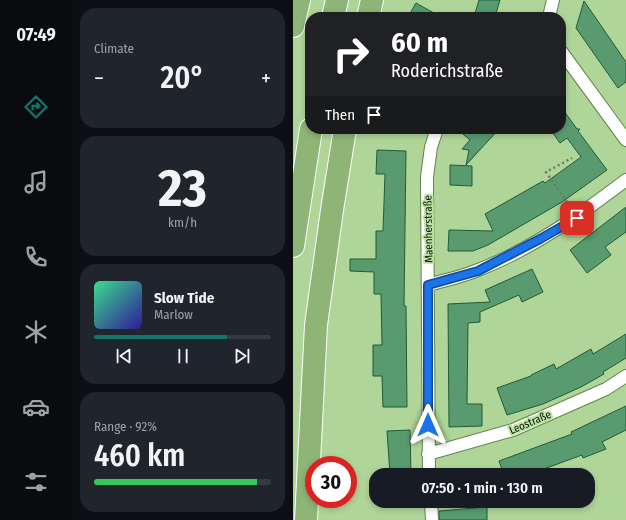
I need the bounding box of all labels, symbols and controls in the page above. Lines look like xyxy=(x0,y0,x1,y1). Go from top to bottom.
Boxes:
text: 07:49 xyxy=(16,24,56,46)
text: 60 m xyxy=(391,26,448,59)
icon: right xyxy=(325,28,377,80)
text: Climate xyxy=(94,41,134,56)
text: 20° xyxy=(160,60,204,96)
text: Roderichstraße xyxy=(391,60,503,82)
text: − xyxy=(94,65,104,92)
text: + xyxy=(261,65,271,92)
icon: directions xyxy=(22,93,50,121)
icon: arrive xyxy=(363,104,385,126)
text: Then xyxy=(325,106,355,124)
text: 23 xyxy=(158,157,207,220)
icon: music xyxy=(22,168,50,196)
street label: Maenherstraße xyxy=(421,195,436,263)
pin xyxy=(560,201,594,235)
icon: arrive xyxy=(566,207,588,229)
text: km/h xyxy=(168,215,197,230)
icon: phone xyxy=(22,243,50,271)
text: Slow Tide xyxy=(154,289,214,307)
text: Marlow xyxy=(154,307,193,322)
icon: climate xyxy=(22,318,50,346)
icon: previous xyxy=(113,345,135,367)
icon: pause xyxy=(172,345,194,367)
icon: next xyxy=(231,345,253,367)
icon: car xyxy=(22,393,50,421)
position arrow xyxy=(407,404,449,446)
street label: Leostraße xyxy=(507,408,553,437)
text: Range · 92% xyxy=(94,419,157,434)
text: 460 km xyxy=(94,438,185,474)
speed limit sign: 30 xyxy=(305,456,357,508)
icon: filters xyxy=(22,468,50,496)
text: 07:50 · 1 min · 130 m xyxy=(421,479,543,497)

